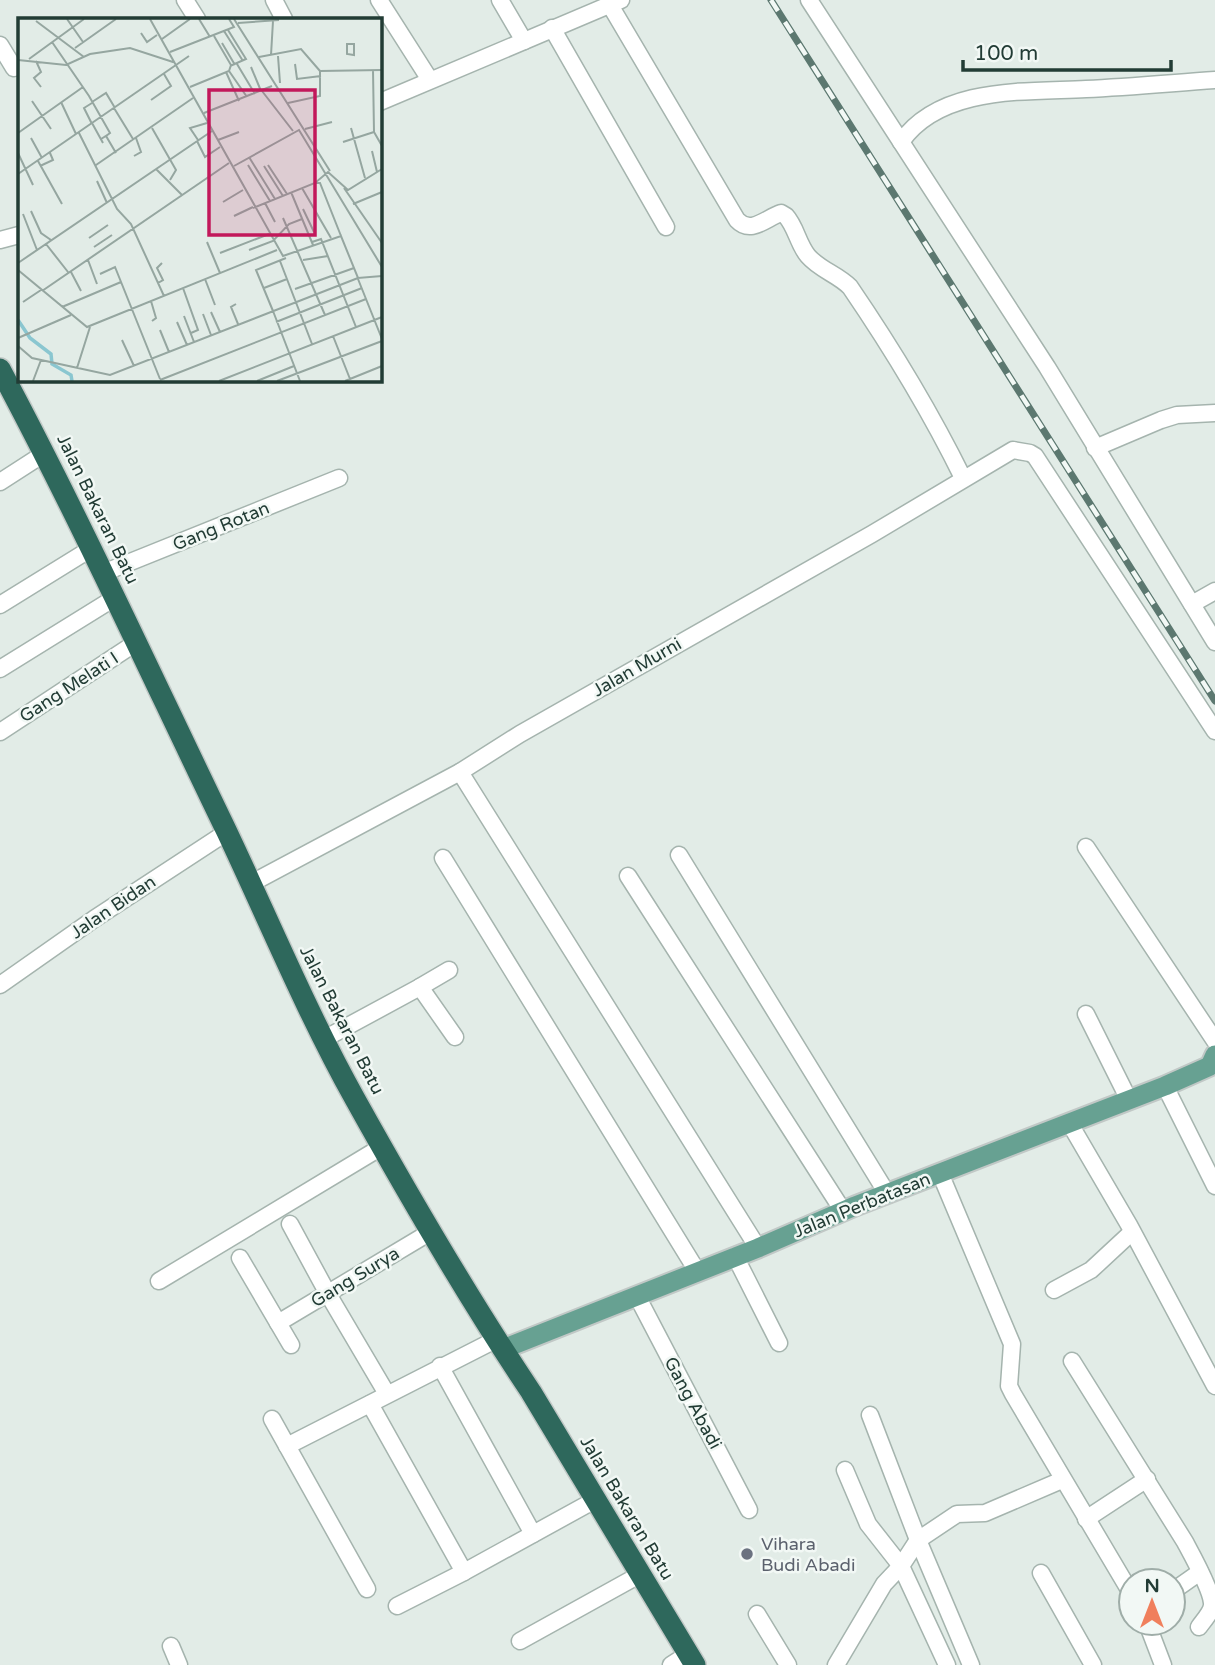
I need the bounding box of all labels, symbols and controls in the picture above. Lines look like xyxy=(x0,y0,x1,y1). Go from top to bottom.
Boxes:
inset map xyxy=(18,18,382,382)
scale bar xyxy=(963,28,1171,72)
text: 100 m xyxy=(974,41,1038,66)
street label: Jalan Bakaran Batu xyxy=(52,430,144,588)
street label: Gang Rotan xyxy=(169,497,273,555)
street label: Jalan Murni xyxy=(589,633,685,701)
street label: Gang Melati I xyxy=(15,647,123,727)
street label: Jalan Bidan xyxy=(66,870,160,944)
street label: Jalan Bakaran Batu xyxy=(295,942,389,1098)
street label: Jalan Perbatasan xyxy=(790,1168,934,1242)
street label: Gang Surya xyxy=(307,1242,403,1312)
street label: Gang Abadi xyxy=(659,1353,727,1453)
street label: Jalan Bakaran Batu xyxy=(575,1432,679,1584)
place label: Vihara Budi Abadi xyxy=(761,1533,855,1576)
marker: Vihara Budi Abadi xyxy=(739,1546,755,1562)
north arrow xyxy=(1117,1567,1187,1637)
text: N xyxy=(1144,1575,1160,1597)

